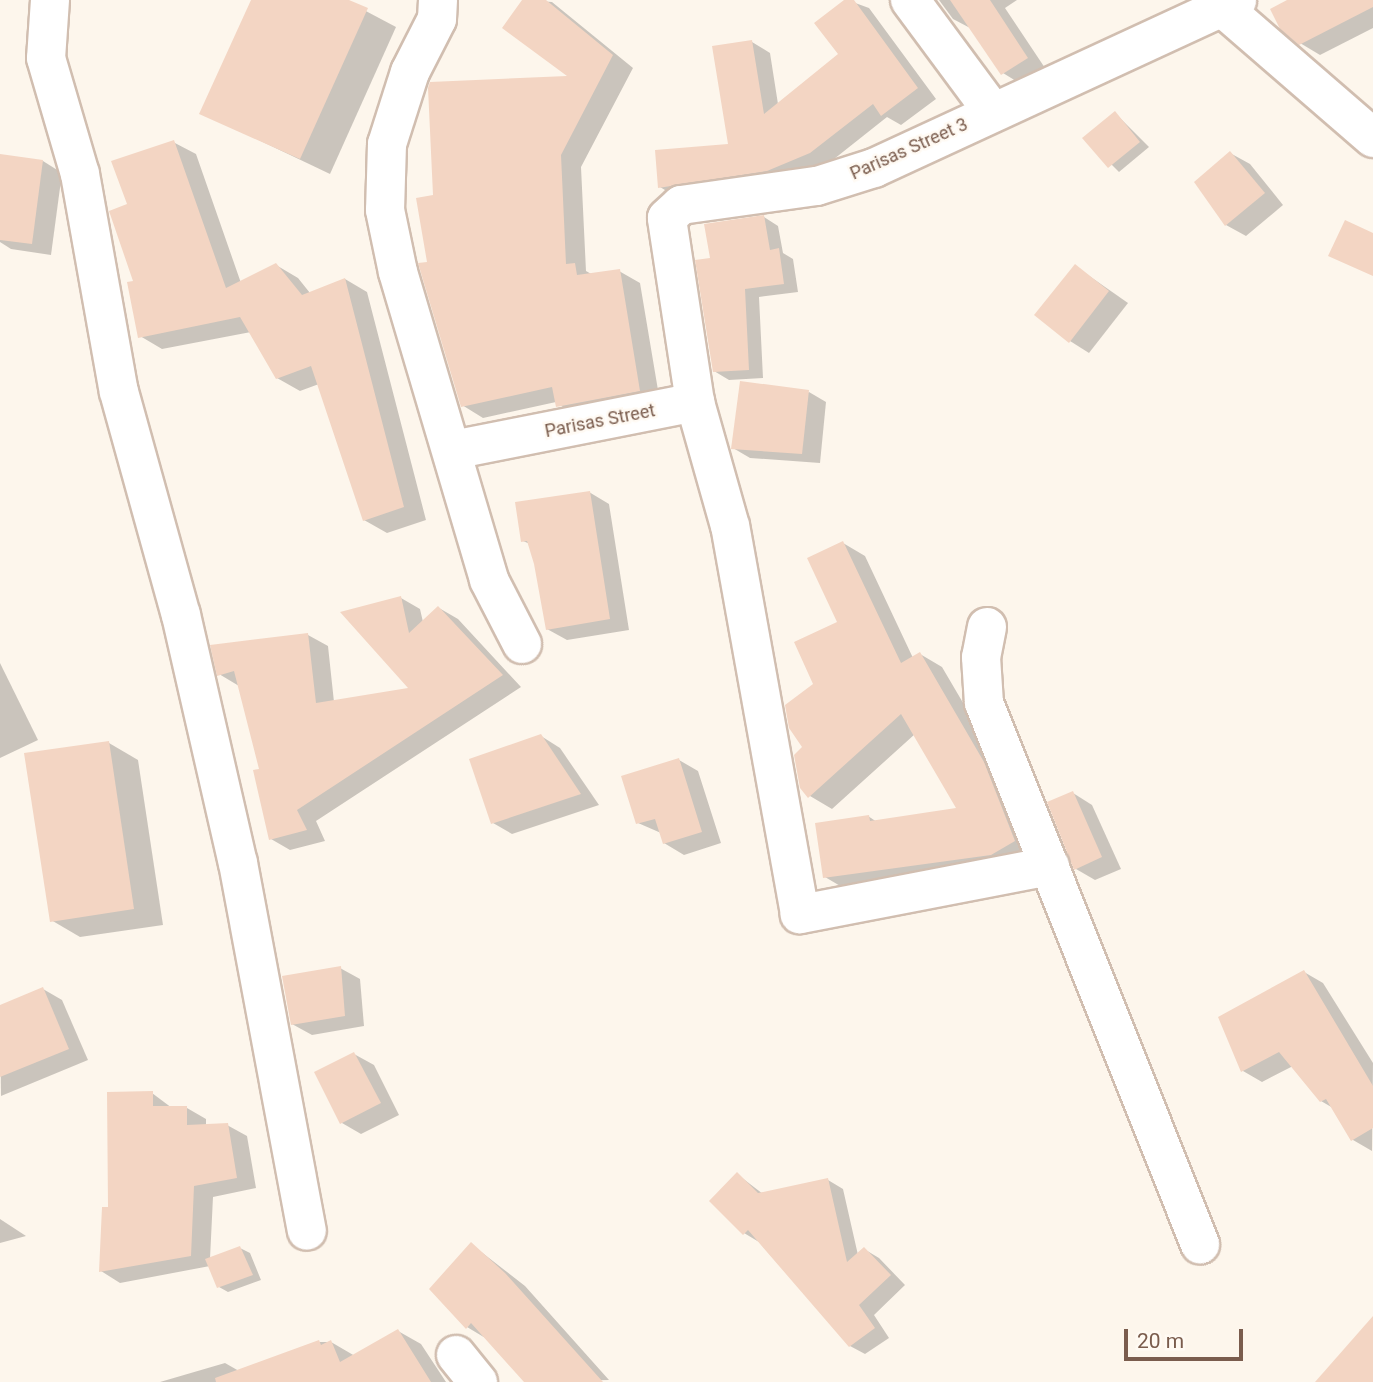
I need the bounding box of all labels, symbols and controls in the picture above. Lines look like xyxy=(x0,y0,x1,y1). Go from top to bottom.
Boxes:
street label: Parisas Street 3 xyxy=(847,113,971,185)
street label: Parisas Street xyxy=(543,400,657,442)
scale bar xyxy=(1128,1316,1247,1360)
text: 20 m xyxy=(1137,1329,1184,1353)

